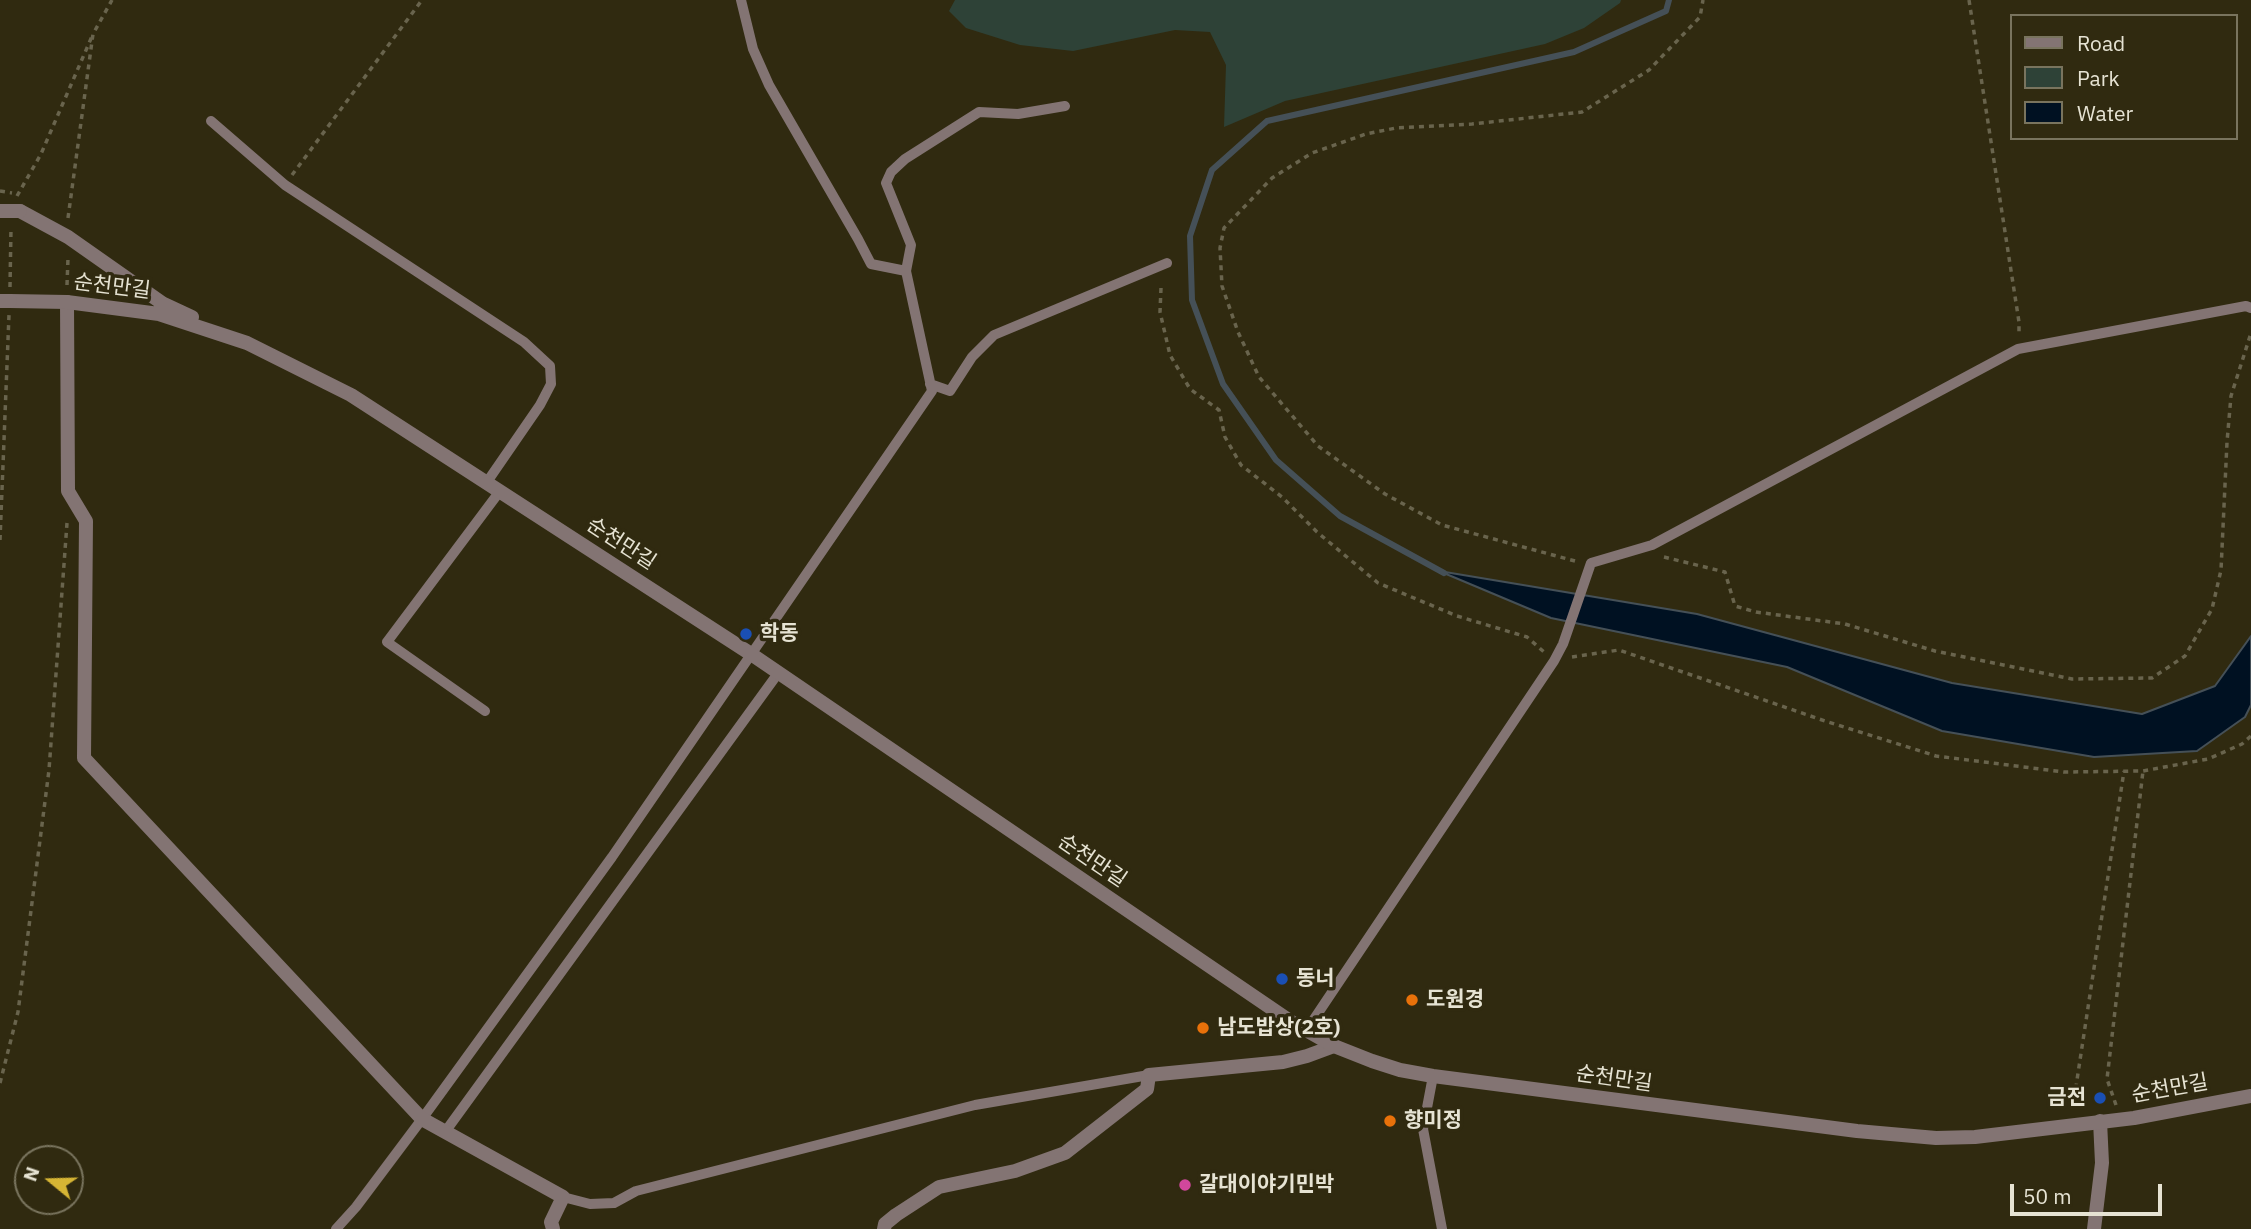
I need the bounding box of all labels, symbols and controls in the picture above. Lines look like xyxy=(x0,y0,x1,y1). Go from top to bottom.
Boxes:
legend xyxy=(2010,14,2237,140)
text: Road xyxy=(2077,29,2125,57)
text: Park xyxy=(2077,64,2120,92)
text: Water xyxy=(2077,99,2133,127)
street label: 순천만길 xyxy=(72,270,152,304)
street label: 순천만길 xyxy=(582,512,660,576)
place label: 학동 xyxy=(760,621,799,647)
marker: 학동 xyxy=(738,626,754,642)
street label: 순천만길 xyxy=(1053,829,1131,893)
place label: 동너 xyxy=(1296,966,1335,992)
marker: 동너 xyxy=(1274,971,1290,987)
place label: 도원경 xyxy=(1426,987,1484,1013)
marker: 도원경 xyxy=(1404,992,1420,1008)
place label: 남도밥상(2호) xyxy=(1217,1015,1340,1041)
marker: 남도밥상(2호) xyxy=(1195,1020,1211,1036)
street label: 순천만길 xyxy=(1574,1061,1654,1097)
street label: 순천만길 xyxy=(2130,1070,2210,1108)
place label: 금전 xyxy=(2047,1085,2086,1111)
marker: 금전 xyxy=(2092,1090,2108,1106)
place label: 향미정 xyxy=(1404,1108,1462,1134)
marker: 향미정 xyxy=(1382,1113,1398,1129)
north arrow xyxy=(14,1145,84,1215)
text: N xyxy=(17,1163,45,1184)
scale bar xyxy=(2013,1170,2165,1214)
place label: 갈대이야기민박 xyxy=(1199,1172,1334,1198)
marker: 갈대이야기민박 xyxy=(1177,1177,1193,1193)
text: 50 m xyxy=(2023,1182,2072,1210)

